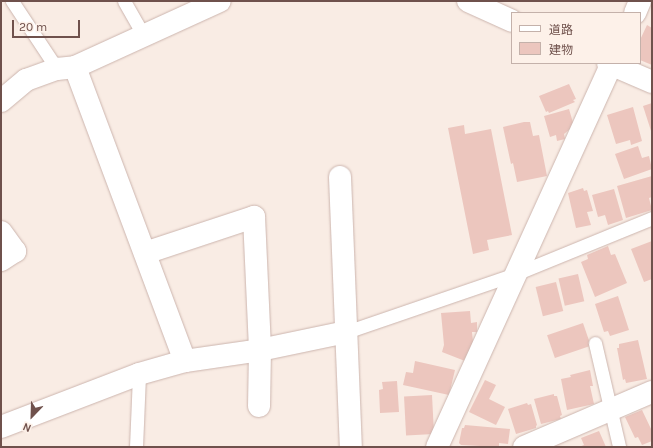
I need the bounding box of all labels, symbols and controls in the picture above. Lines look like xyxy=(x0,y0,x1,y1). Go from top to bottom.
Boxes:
scale bar xyxy=(14,12,82,38)
legend xyxy=(511,12,641,64)
text: 20 m xyxy=(19,20,47,34)
text: 道路 xyxy=(549,23,573,37)
text: 建物 xyxy=(549,43,573,57)
north arrow xyxy=(12,396,52,436)
text: N xyxy=(21,420,33,435)

